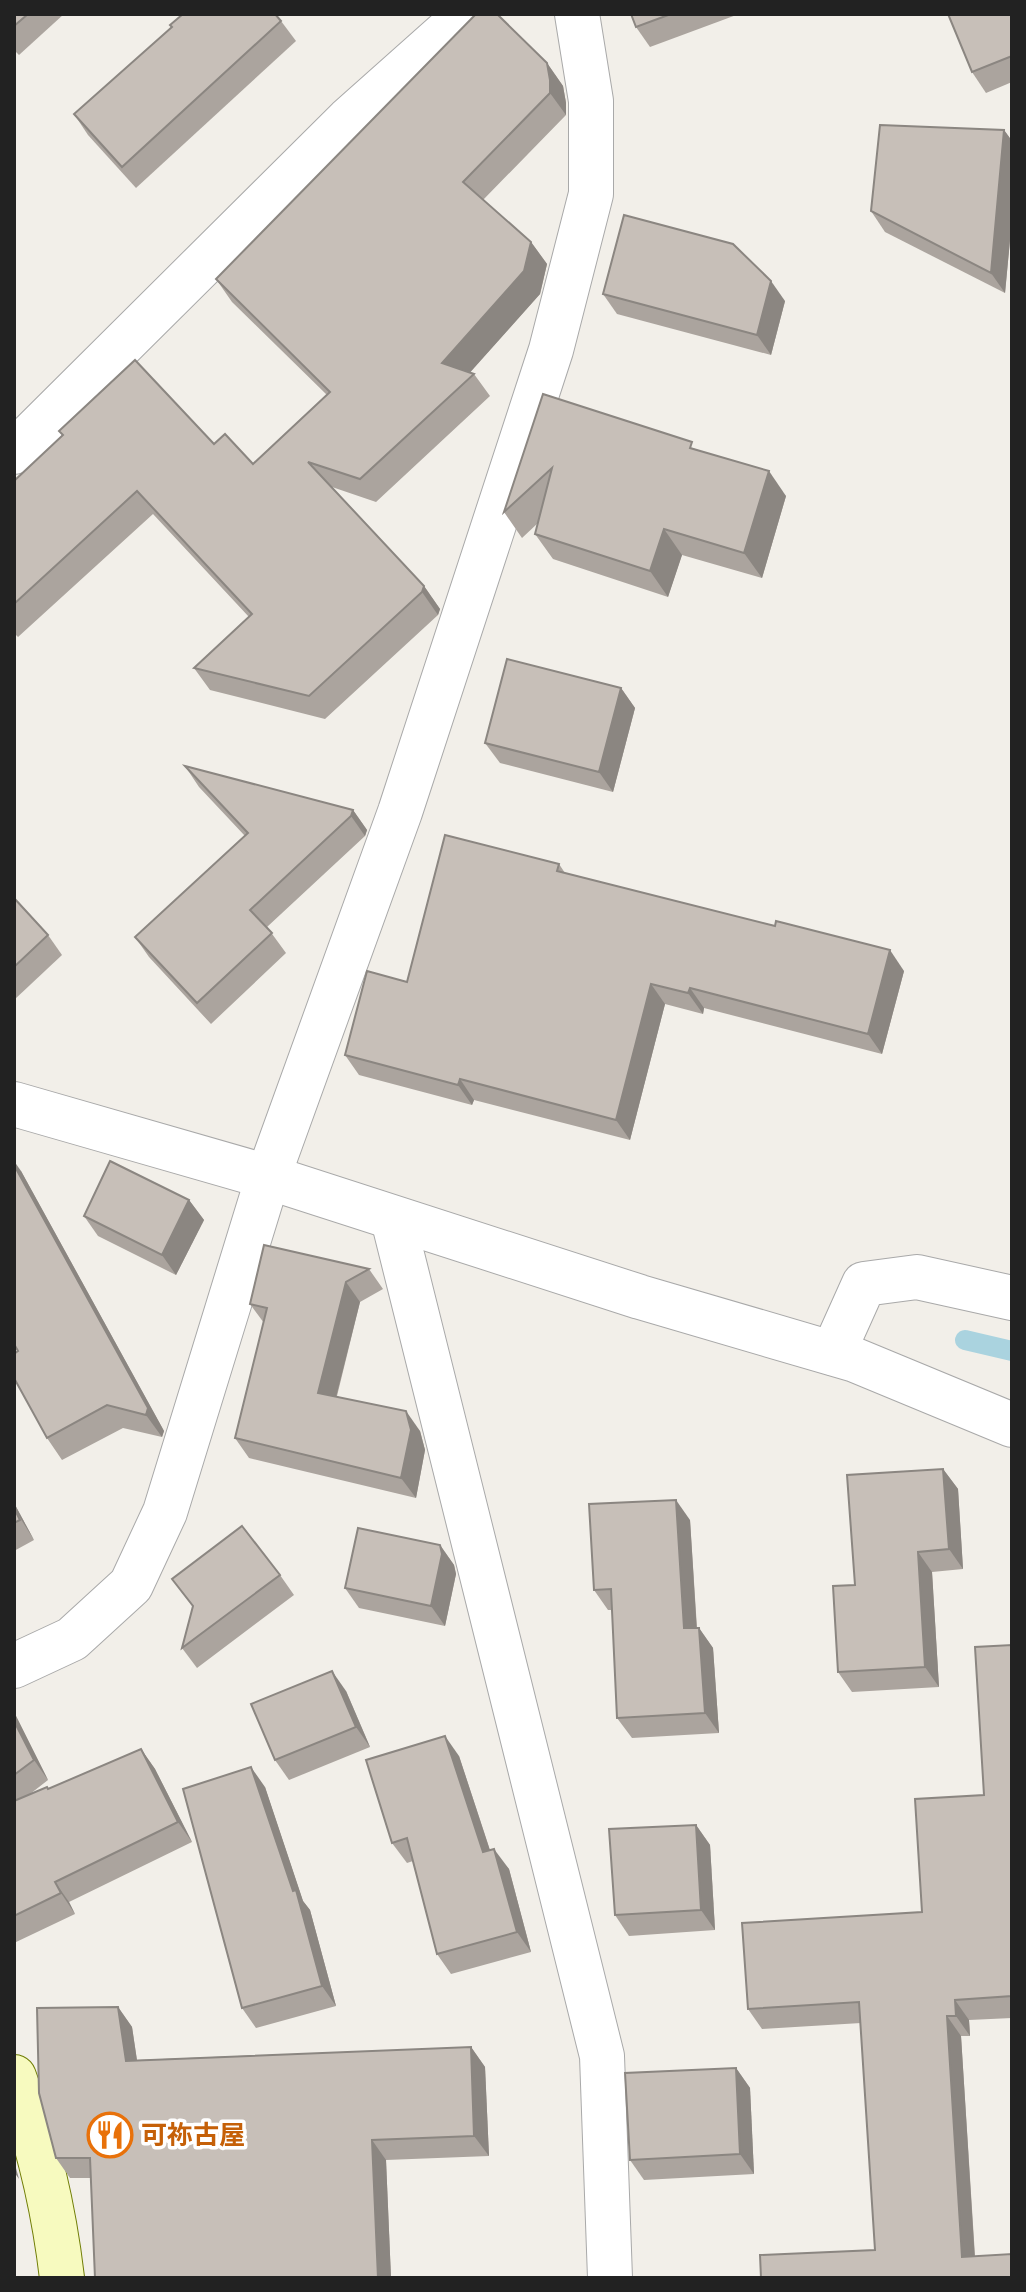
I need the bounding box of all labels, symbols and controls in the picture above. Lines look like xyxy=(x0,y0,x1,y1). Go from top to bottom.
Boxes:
restaurant icon: 可祢古屋 xyxy=(86,2111,134,2159)
place label: 可祢古屋 xyxy=(141,2120,245,2150)

